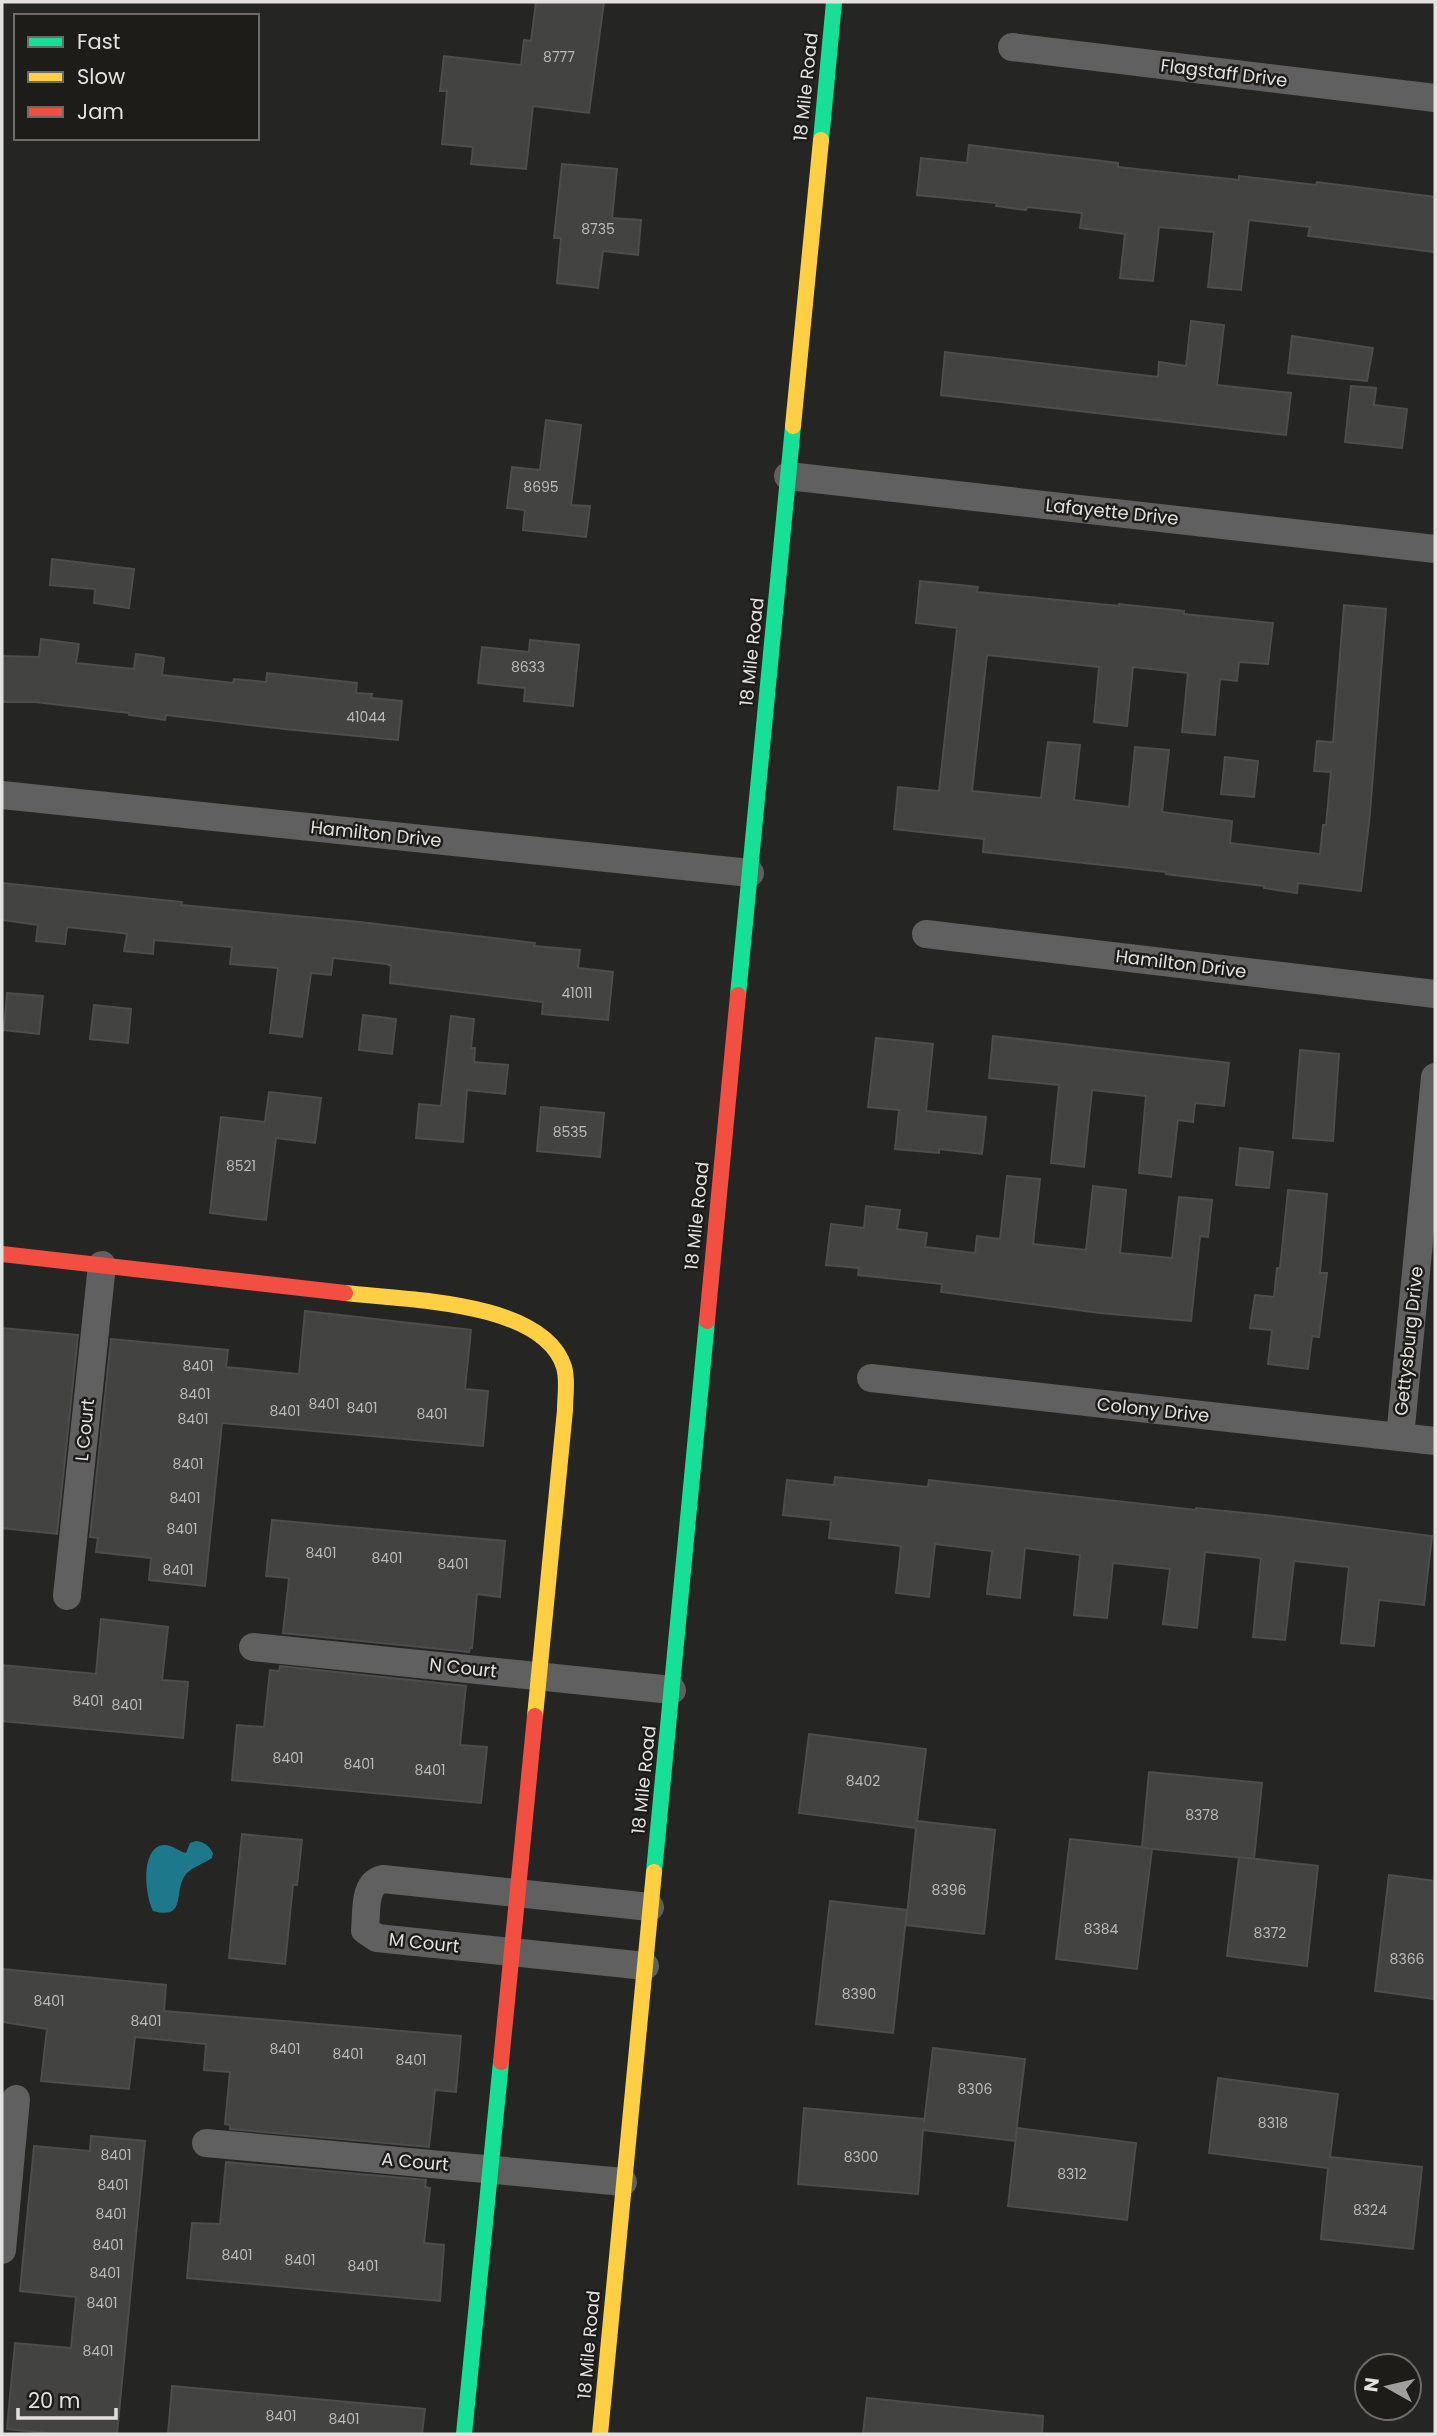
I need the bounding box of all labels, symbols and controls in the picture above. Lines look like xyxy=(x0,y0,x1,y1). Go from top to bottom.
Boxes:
legend xyxy=(14,14,259,140)
text: Fast xyxy=(77,27,120,56)
street label: 18 Mile Road xyxy=(787,31,824,142)
house number: 8777 xyxy=(543,47,575,67)
street label: Flagstaff Drive xyxy=(1159,52,1289,93)
text: Slow xyxy=(77,62,125,91)
text: Jam xyxy=(77,97,124,126)
house number: 8735 xyxy=(581,219,615,239)
house number: 8695 xyxy=(523,477,559,497)
street label: Lafayette Drive xyxy=(1044,492,1180,531)
street label: 18 Mile Road xyxy=(733,596,770,707)
house number: 8633 xyxy=(511,657,545,677)
house number: 41044 xyxy=(346,707,386,727)
street label: Hamilton Drive xyxy=(309,814,443,853)
street label: Hamilton Drive xyxy=(1114,943,1248,984)
house number: 41011 xyxy=(561,983,593,1003)
house number: 8535 xyxy=(553,1122,587,1142)
house number: 8521 xyxy=(226,1156,256,1176)
street label: 18 Mile Road xyxy=(678,1160,715,1271)
street label: Gettysburg Drive xyxy=(1388,1265,1429,1417)
house number: 8401 xyxy=(183,1356,213,1376)
house number: 8401 xyxy=(180,1384,210,1404)
street label: Colony Drive xyxy=(1096,1391,1211,1428)
house number: 8401 xyxy=(309,1394,339,1414)
street label: L Court xyxy=(69,1397,100,1462)
house number: 8401 xyxy=(347,1398,377,1418)
house number: 8401 xyxy=(270,1401,300,1421)
house number: 8401 xyxy=(417,1404,447,1424)
house number: 8401 xyxy=(178,1409,208,1429)
house number: 8401 xyxy=(173,1454,203,1474)
house number: 8401 xyxy=(170,1488,200,1508)
house number: 8401 xyxy=(167,1519,197,1539)
house number: 8401 xyxy=(306,1543,336,1563)
house number: 8401 xyxy=(372,1548,402,1568)
house number: 8401 xyxy=(438,1554,468,1574)
house number: 8401 xyxy=(163,1560,193,1580)
street label: N Court xyxy=(428,1652,498,1683)
house number: 8401 xyxy=(73,1691,103,1711)
house number: 8401 xyxy=(112,1695,142,1715)
street label: 18 Mile Road xyxy=(625,1724,662,1835)
house number: 8401 xyxy=(273,1748,303,1768)
house number: 8401 xyxy=(344,1754,374,1774)
house number: 8401 xyxy=(415,1760,445,1780)
house number: 8402 xyxy=(846,1771,880,1791)
house number: 8378 xyxy=(1185,1805,1219,1825)
house number: 8396 xyxy=(932,1880,967,1900)
house number: 8384 xyxy=(1084,1919,1119,1939)
house number: 8372 xyxy=(1254,1923,1286,1943)
street label: M Court xyxy=(388,1926,460,1959)
house number: 8366 xyxy=(1390,1949,1425,1969)
house number: 8390 xyxy=(842,1984,876,2004)
house number: 8401 xyxy=(34,1991,64,2011)
house number: 8401 xyxy=(131,2011,161,2031)
house number: 8401 xyxy=(270,2039,300,2059)
house number: 8401 xyxy=(333,2044,363,2064)
house number: 8401 xyxy=(396,2050,426,2070)
house number: 8306 xyxy=(958,2079,992,2099)
house number: 8318 xyxy=(1258,2113,1288,2133)
house number: 8401 xyxy=(101,2145,131,2165)
street label: A Court xyxy=(381,2146,450,2177)
house number: 8300 xyxy=(844,2147,878,2167)
house number: 8312 xyxy=(1057,2164,1087,2184)
house number: 8401 xyxy=(98,2175,128,2195)
house number: 8324 xyxy=(1353,2200,1387,2220)
house number: 8401 xyxy=(96,2204,126,2224)
house number: 8401 xyxy=(93,2235,123,2255)
house number: 8401 xyxy=(222,2245,252,2265)
house number: 8401 xyxy=(285,2250,315,2270)
house number: 8401 xyxy=(348,2256,378,2276)
house number: 8401 xyxy=(90,2263,120,2283)
street label: 18 Mile Road xyxy=(571,2290,606,2400)
house number: 8401 xyxy=(87,2293,117,2313)
house number: 8401 xyxy=(83,2341,113,2361)
north arrow xyxy=(1353,2352,1423,2422)
scale bar xyxy=(18,2376,116,2420)
text: N xyxy=(1357,2376,1386,2394)
text: 20 m xyxy=(28,2386,81,2415)
house number: 8401 xyxy=(266,2406,296,2426)
house number: 8401 xyxy=(329,2409,359,2429)

